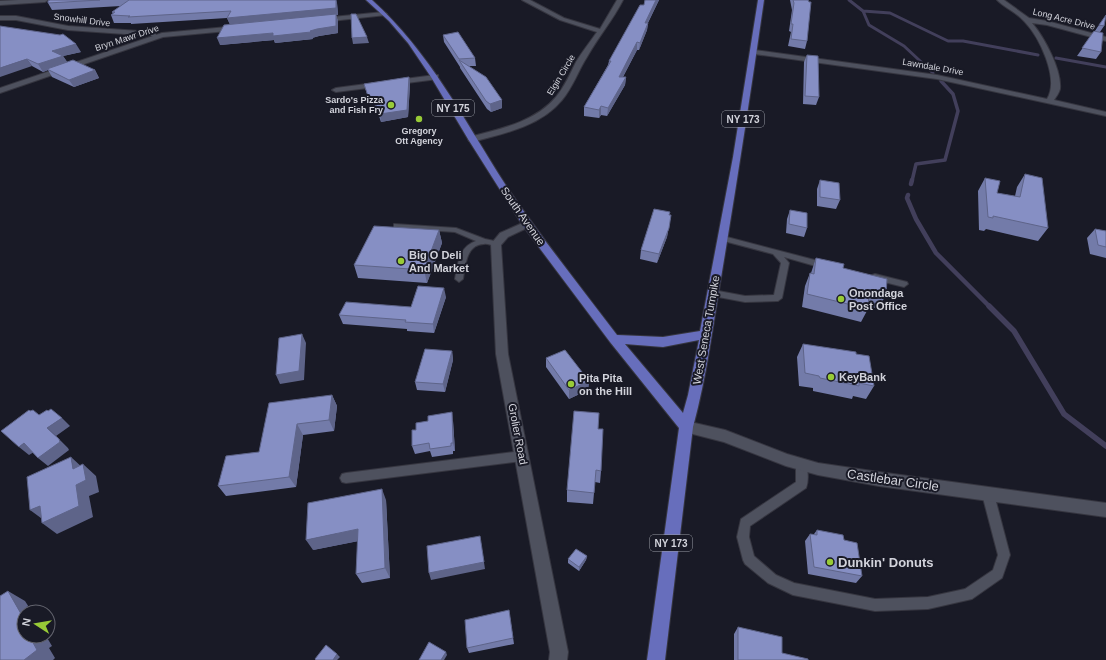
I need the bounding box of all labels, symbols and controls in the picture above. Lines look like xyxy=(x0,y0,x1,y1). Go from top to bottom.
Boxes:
street label: Long Acre Drive xyxy=(1032,6,1096,32)
street label: Snowhill Drive xyxy=(53,12,111,28)
street label: Bryn Mawr Drive xyxy=(94,23,160,53)
street label: Elgin Circle xyxy=(545,53,577,97)
street label: Lawndale Drive xyxy=(902,57,964,77)
place label: Sardo's Pizza and Fish Fry xyxy=(325,95,384,115)
marker: Sardo's Pizza and Fish Fry xyxy=(386,100,396,110)
road number: NY 175 xyxy=(432,100,474,116)
road number: NY 173 xyxy=(722,111,764,127)
marker: Gregory Ott Agency xyxy=(414,114,424,124)
place label: Gregory Ott Agency xyxy=(395,126,443,146)
street label: South Avenue xyxy=(498,185,548,247)
place label: Big O Deli And Market xyxy=(409,249,469,274)
marker: Big O Deli And Market xyxy=(396,256,406,266)
street label: West Seneca Turnpike xyxy=(690,275,722,385)
place label: Onondaga Post Office xyxy=(849,287,907,312)
marker: Onondaga Post Office xyxy=(836,294,846,304)
place label: KeyBank xyxy=(839,371,887,383)
place label: Pita Pita on the Hill xyxy=(579,372,632,397)
marker: KeyBank xyxy=(826,372,836,382)
marker: Pita Pita on the Hill xyxy=(566,379,576,389)
street label: Grolier Road xyxy=(506,402,530,466)
street label: Castlebar Circle xyxy=(846,466,940,494)
road number: NY 173 xyxy=(650,535,692,551)
place label: Dunkin' Donuts xyxy=(838,555,934,570)
marker: Dunkin' Donuts xyxy=(825,557,835,567)
north arrow xyxy=(16,604,56,644)
text: N xyxy=(20,617,33,627)

